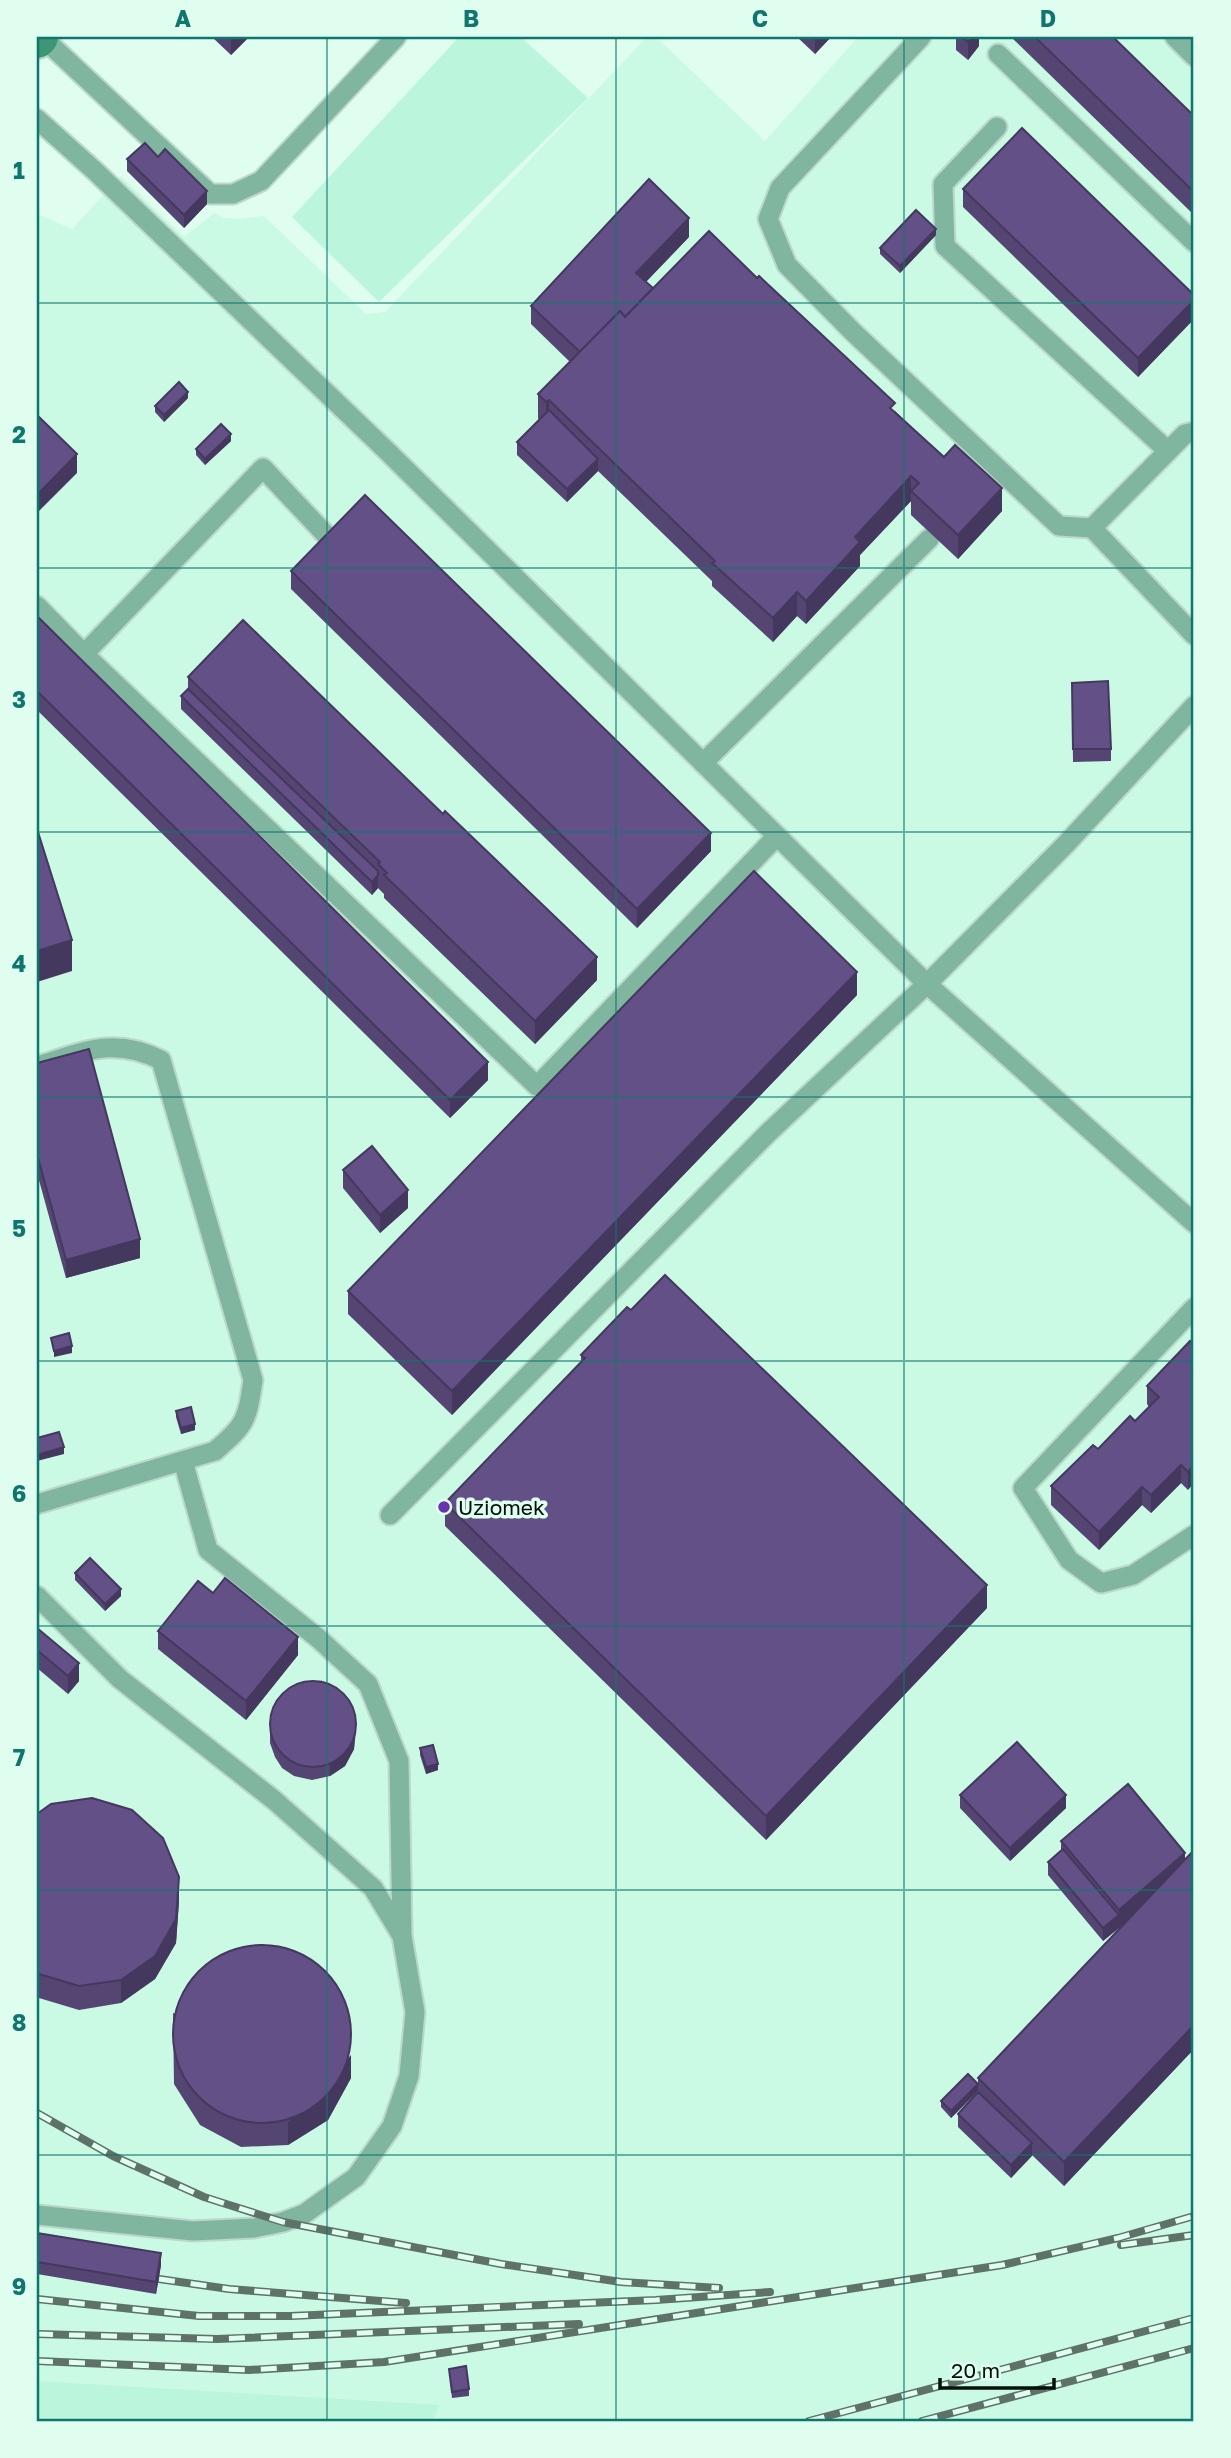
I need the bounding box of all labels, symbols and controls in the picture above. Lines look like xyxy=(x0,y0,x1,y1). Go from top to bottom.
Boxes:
text: A xyxy=(175,4,192,32)
text: B xyxy=(463,4,479,32)
text: C xyxy=(752,4,768,32)
text: D xyxy=(1040,4,1056,32)
text: 1 xyxy=(13,156,25,184)
text: 2 xyxy=(12,420,26,448)
text: 3 xyxy=(12,685,26,713)
text: 4 xyxy=(12,949,26,977)
text: 5 xyxy=(12,1214,26,1242)
text: 6 xyxy=(12,1479,26,1507)
place label: Uziomek xyxy=(458,1494,545,1520)
marker: Uziomek xyxy=(436,1499,452,1515)
text: 7 xyxy=(13,1743,25,1771)
text: 8 xyxy=(12,2008,26,2036)
text: 9 xyxy=(12,2272,26,2300)
scale bar xyxy=(940,2346,1054,2390)
text: 20 m xyxy=(951,2357,1000,2383)

